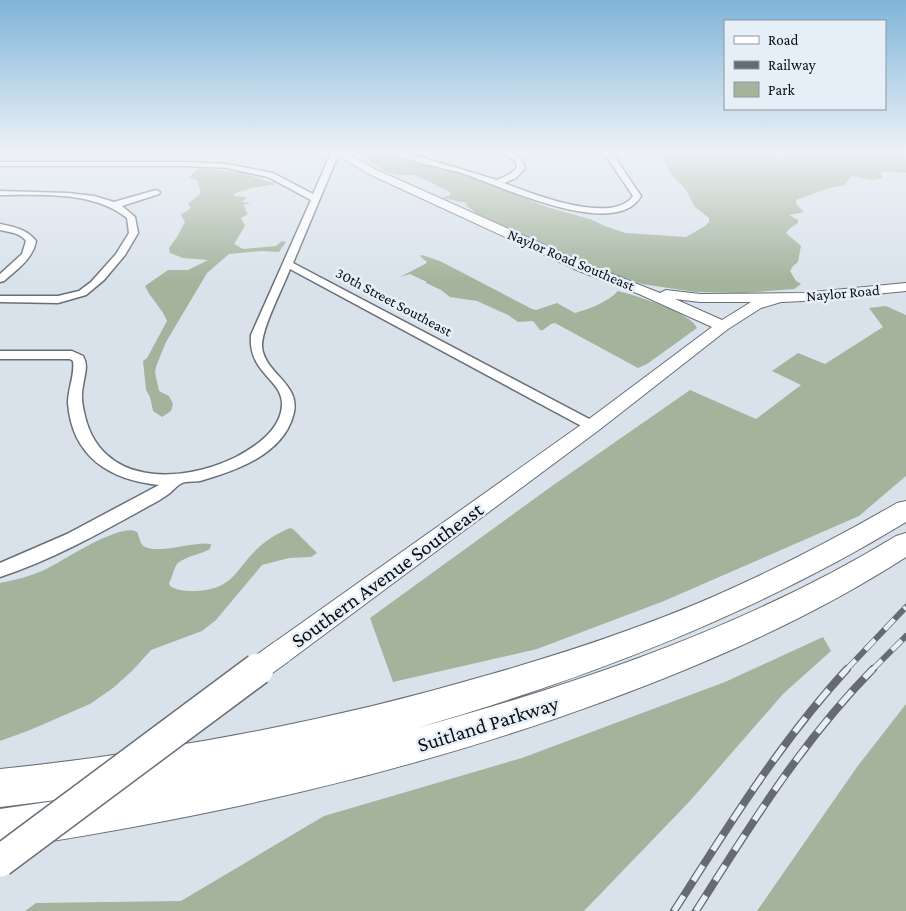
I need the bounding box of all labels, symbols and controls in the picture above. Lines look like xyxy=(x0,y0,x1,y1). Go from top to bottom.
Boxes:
legend xyxy=(724,20,886,110)
text: Road xyxy=(768,32,799,48)
text: Railway xyxy=(768,57,816,74)
text: Park xyxy=(768,82,795,98)
street label: Naylor Road Southeast xyxy=(505,226,638,295)
street label: 30th Street Southeast xyxy=(333,265,456,340)
street label: Naylor Road xyxy=(806,282,880,305)
street label: Southern Avenue Southeast xyxy=(286,497,488,653)
street label: Suitland Parkway xyxy=(414,691,562,757)

